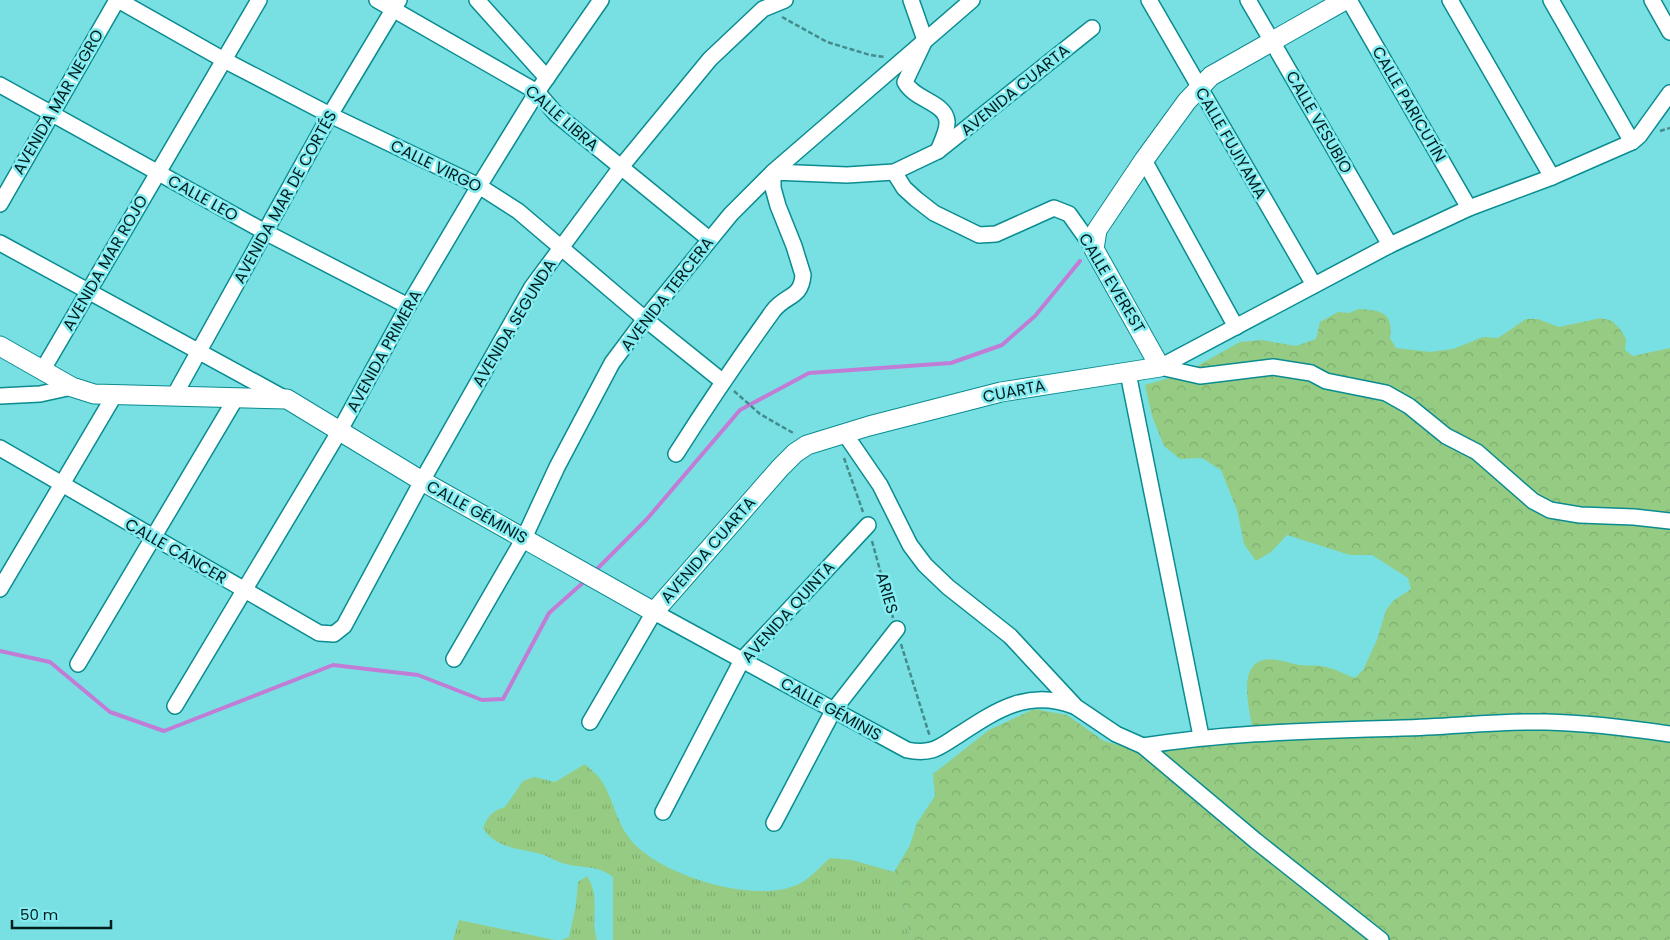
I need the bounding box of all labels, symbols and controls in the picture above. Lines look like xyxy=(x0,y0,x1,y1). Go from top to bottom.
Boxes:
street label: AVENIDA MAR NEGRO xyxy=(7,25,109,179)
street label: AVENIDA CUARTA xyxy=(956,39,1075,141)
street label: CALLE PARICUTÍN xyxy=(1367,42,1451,166)
street label: CALLE VESUBIO xyxy=(1280,66,1358,178)
street label: CALLE LIBRA xyxy=(520,80,604,157)
street label: CALLE FUJIYAMA xyxy=(1190,83,1272,203)
street label: AVENIDA MAR DE CORTÉS xyxy=(228,106,342,288)
street label: CALLE VIRGO xyxy=(386,134,486,198)
street label: CALLE LEO xyxy=(164,169,242,227)
street label: AVENIDA MAR ROJO xyxy=(57,191,153,335)
street label: CALLE EVEREST xyxy=(1073,229,1151,337)
street label: AVENIDA TERCERA xyxy=(615,232,719,356)
street label: AVENIDA SEGUNDA xyxy=(467,255,561,391)
street label: AVENIDA PRIMERA xyxy=(341,285,427,416)
street label: CUARTA xyxy=(981,374,1047,408)
street label: CALLE GÉMINIS xyxy=(422,475,532,549)
street label: AVENIDA CUARTA xyxy=(655,492,761,608)
street label: CALLE CÁNCER xyxy=(121,513,231,589)
street label: AVENIDA QUINTA xyxy=(736,556,840,668)
street label: ARIES xyxy=(870,570,904,616)
street label: CALLE GÉMINIS xyxy=(776,672,886,746)
scale bar xyxy=(12,898,111,930)
text: 50 m xyxy=(20,904,58,925)

